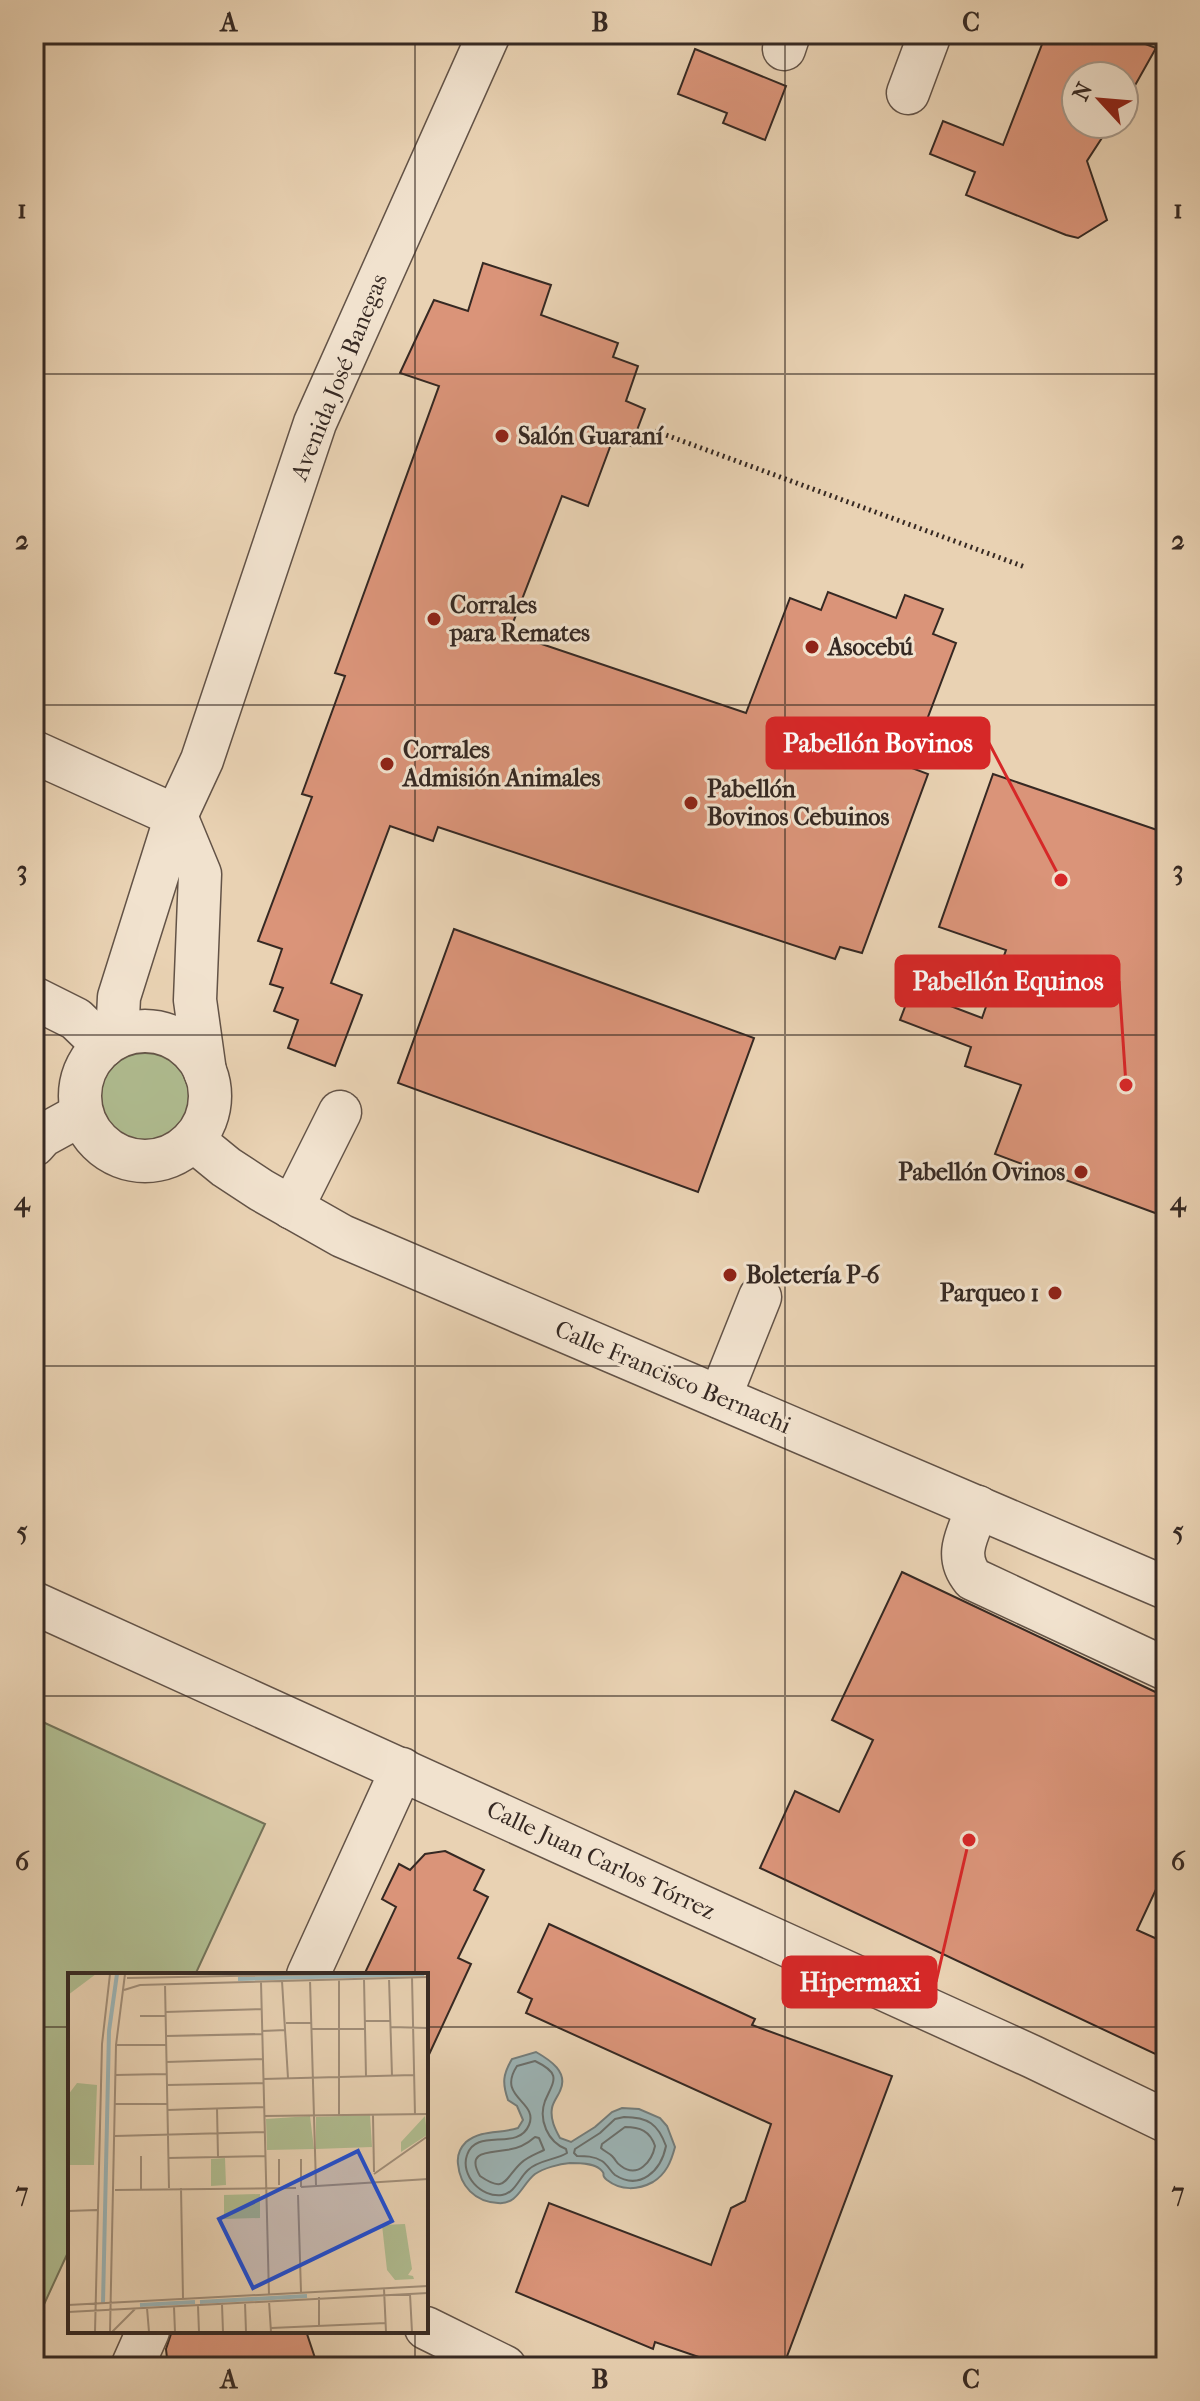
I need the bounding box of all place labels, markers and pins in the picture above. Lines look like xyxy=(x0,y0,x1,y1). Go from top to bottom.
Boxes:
place label: Salón Guaraní xyxy=(518,422,664,450)
marker: Salón Guaraní xyxy=(493,427,511,445)
place label: Corrales para Remates xyxy=(449,591,590,647)
marker: Corrales para Remates xyxy=(425,610,443,628)
place label: Asocebú xyxy=(826,633,913,661)
marker: Asocebú xyxy=(803,638,821,656)
callout: Pabellón Bovinos xyxy=(767,718,989,768)
place label: Corrales Admisión Animales xyxy=(401,736,600,792)
marker: Corrales Admisión Animales xyxy=(378,755,396,773)
place label: Pabellón Bovinos Cebuinos xyxy=(707,775,890,831)
marker: Pabellón Bovinos Cebuinos xyxy=(682,794,700,812)
callout: Pabellón Equinos xyxy=(896,956,1119,1006)
place label: Pabellón Ovinos xyxy=(898,1158,1065,1186)
marker: Pabellón Ovinos xyxy=(1072,1163,1090,1181)
place label: Boletería P-6 xyxy=(746,1261,881,1289)
marker: Boletería P-6 xyxy=(721,1266,739,1284)
place label: Parqueo 1 xyxy=(940,1279,1039,1307)
marker: Parqueo 1 xyxy=(1046,1284,1064,1302)
callout: Hipermaxi xyxy=(783,1957,936,2007)

